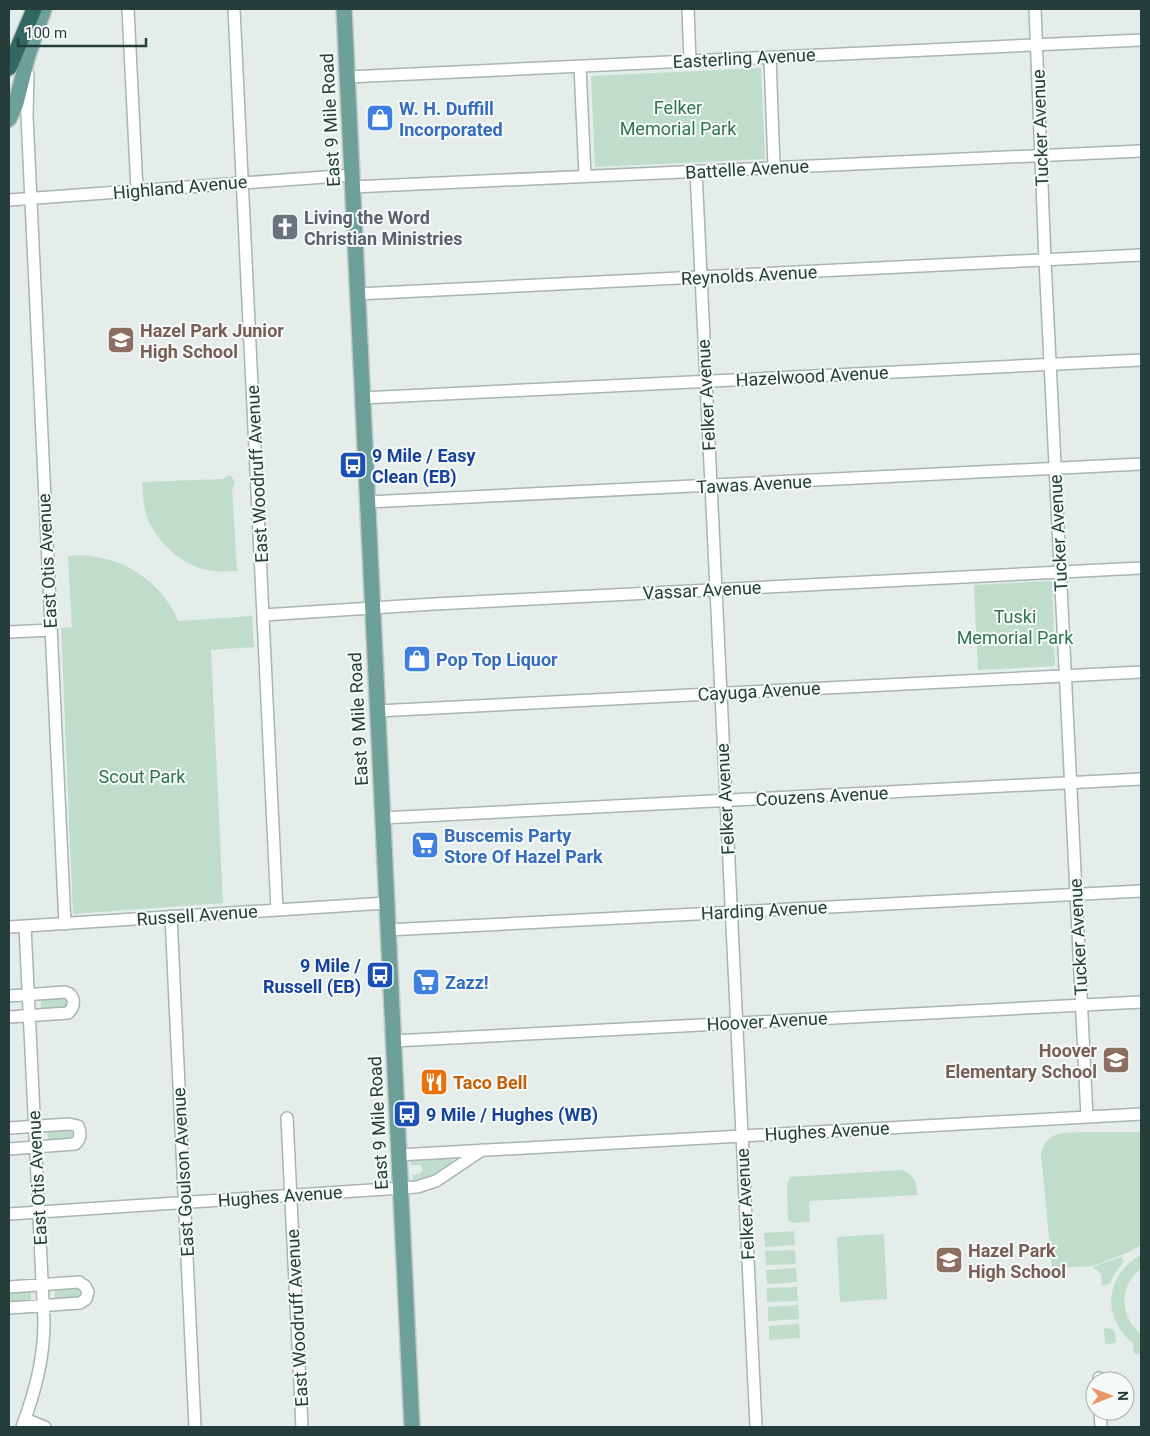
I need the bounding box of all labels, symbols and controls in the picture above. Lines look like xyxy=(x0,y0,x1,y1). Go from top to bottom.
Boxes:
scale bar xyxy=(18,15,145,47)
text: 100 m xyxy=(25,24,67,42)
street label: Easterling Avenue xyxy=(672,44,816,72)
street label: East 9 Mile Road xyxy=(316,53,344,187)
street label: Tucker Avenue xyxy=(1027,69,1053,187)
park label: Felker Memorial Park xyxy=(620,97,737,139)
place label: W. H. Duffill Incorporated xyxy=(399,98,503,140)
shop icon: W. H. Duffill Incorporated xyxy=(365,103,395,133)
street label: Battelle Avenue xyxy=(685,155,809,183)
street label: Highland Avenue xyxy=(112,171,248,203)
place label: Living the Word Christian Ministries xyxy=(304,207,463,249)
church icon: Living the Word Christian Ministries xyxy=(270,212,300,242)
street label: Reynolds Avenue xyxy=(680,261,818,289)
place label: Hazel Park Junior High School xyxy=(140,320,284,362)
school or university icon: Hazel Park Junior High School xyxy=(106,325,136,355)
street label: Felker Avenue xyxy=(693,339,719,451)
street label: Hazelwood Avenue xyxy=(735,362,889,390)
street label: East Woodruff Avenue xyxy=(242,385,272,563)
place label: 9 Mile / Easy Clean (EB) xyxy=(372,445,476,488)
bus stop icon: 9 Mile / Easy Clean (EB) xyxy=(338,450,368,480)
street label: Tawas Avenue xyxy=(696,470,812,498)
street label: Tucker Avenue xyxy=(1044,474,1072,592)
street label: East Otis Avenue xyxy=(33,493,61,629)
street label: Vassar Avenue xyxy=(642,576,762,604)
park label: Tuski Memorial Park xyxy=(957,606,1074,648)
shop icon: Pop Top Liquor xyxy=(402,644,432,674)
place label: Pop Top Liquor xyxy=(436,649,558,670)
street label: East 9 Mile Road xyxy=(344,652,372,786)
street label: Cayuga Avenue xyxy=(697,677,821,705)
street label: Felker Avenue xyxy=(712,743,738,855)
park label: Scout Park xyxy=(99,766,186,787)
street label: Couzens Avenue xyxy=(755,782,889,810)
place label: Buscemis Party Store Of Hazel Park xyxy=(444,825,603,867)
supermarket icon: Buscemis Party Store Of Hazel Park xyxy=(410,830,440,860)
street label: Tucker Avenue xyxy=(1064,878,1092,996)
street label: Harding Avenue xyxy=(700,896,828,924)
street label: Russell Avenue xyxy=(136,900,258,930)
place label: 9 Mile / Russell (EB) xyxy=(263,955,361,998)
bus stop icon: 9 Mile / Russell (EB) xyxy=(365,960,395,990)
supermarket icon: Zazz! xyxy=(411,967,441,997)
place label: Zazz! xyxy=(445,972,489,993)
street label: Hoover Avenue xyxy=(706,1007,828,1035)
place label: Hoover Elementary School xyxy=(945,1040,1097,1082)
school or university icon: Hoover Elementary School xyxy=(1101,1045,1131,1075)
street label: East 9 Mile Road xyxy=(364,1056,392,1190)
restaurant icon: Taco Bell xyxy=(419,1067,449,1097)
place label: Taco Bell xyxy=(453,1072,527,1093)
street label: East Goulson Avenue xyxy=(168,1087,198,1257)
bus stop icon: 9 Mile / Hughes (WB) xyxy=(392,1099,422,1129)
place label: 9 Mile / Hughes (WB) xyxy=(426,1104,598,1126)
street label: East Otis Avenue xyxy=(23,1110,51,1246)
street label: Hughes Avenue xyxy=(764,1117,890,1145)
street label: Felker Avenue xyxy=(732,1148,758,1260)
street label: Hughes Avenue xyxy=(217,1181,343,1211)
street label: East Woodruff Avenue xyxy=(282,1229,312,1407)
place label: Hazel Park High School xyxy=(968,1240,1066,1282)
school or university icon: Hazel Park High School xyxy=(934,1245,964,1275)
north arrow xyxy=(1085,1371,1135,1421)
text: N xyxy=(1115,1391,1131,1401)

